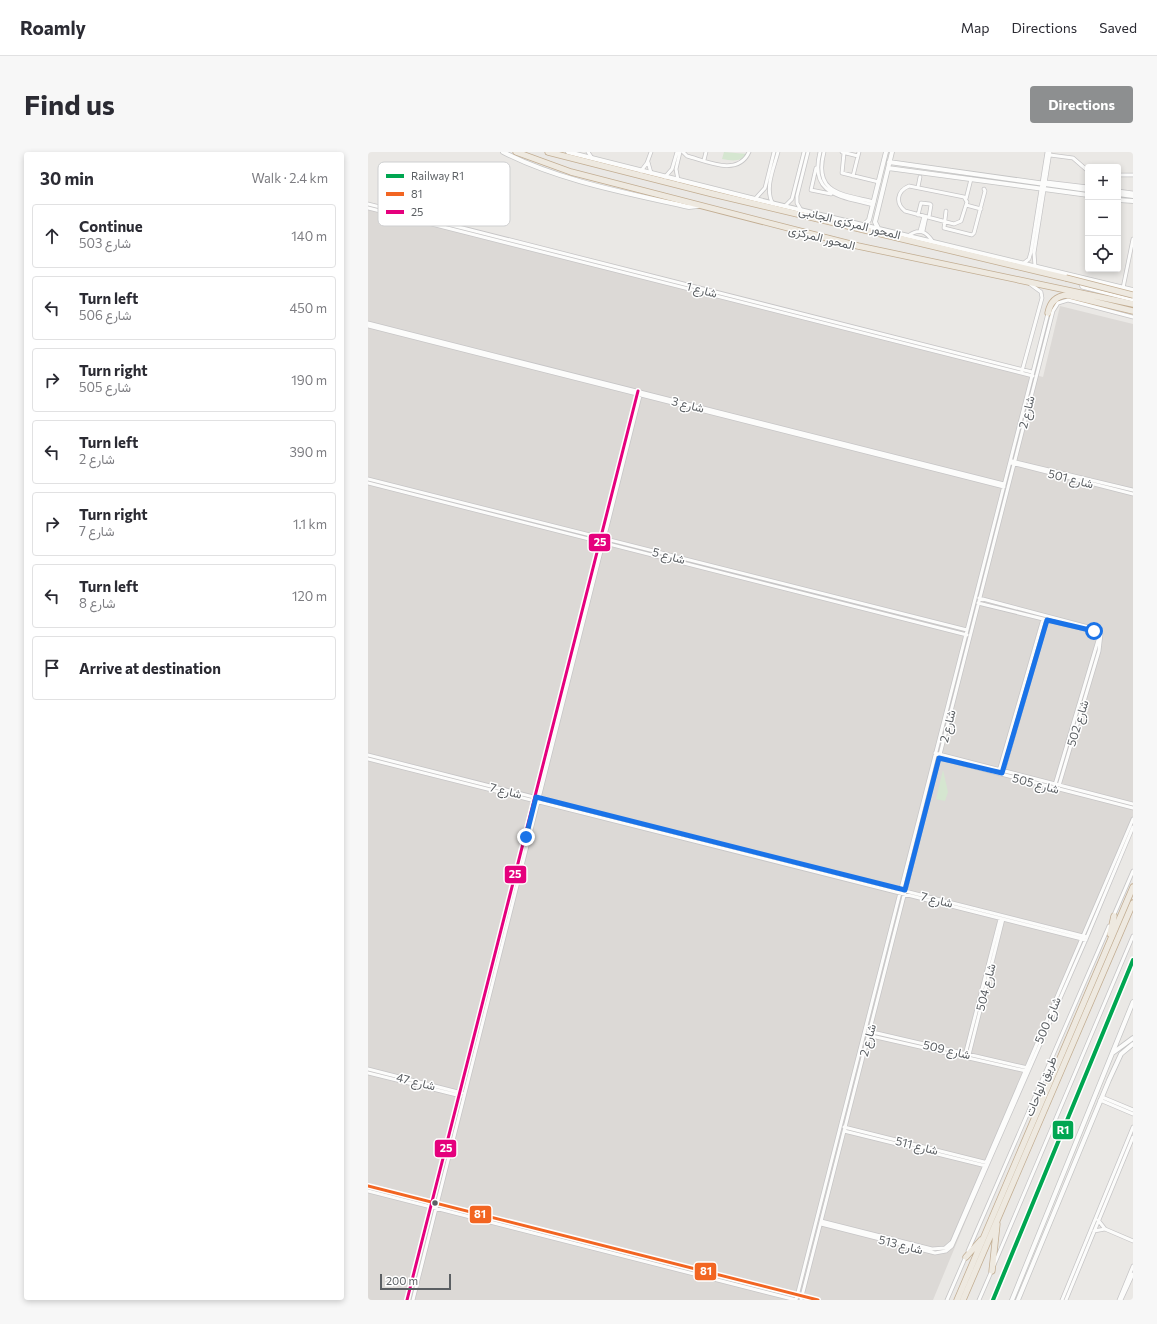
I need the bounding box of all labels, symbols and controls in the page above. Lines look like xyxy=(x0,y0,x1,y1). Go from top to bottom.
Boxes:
text: Roamly xyxy=(20,16,86,39)
text: Map xyxy=(961,19,990,36)
text: Directions xyxy=(1012,19,1077,36)
text: Saved xyxy=(1099,19,1137,36)
button: Directions xyxy=(1030,86,1133,123)
text: Find us xyxy=(24,87,115,121)
legend xyxy=(378,162,510,226)
map controls xyxy=(1085,164,1121,272)
button: + xyxy=(1085,164,1121,200)
text: 30 min xyxy=(40,168,94,189)
text: Railway R1 xyxy=(411,169,464,182)
text: Walk · 2.4 km xyxy=(251,170,328,186)
text: 81 xyxy=(411,187,422,200)
button: − xyxy=(1085,200,1121,236)
street label: المحور المركزى الجانبى xyxy=(798,202,902,242)
text: 25 xyxy=(411,205,423,218)
text: Continue xyxy=(79,217,143,235)
street label: المحور المركزى xyxy=(787,222,857,252)
icon: ahead xyxy=(41,225,63,247)
text: 140 m xyxy=(291,228,327,244)
text: شارع 503 xyxy=(79,235,131,251)
button: locate xyxy=(1085,236,1121,272)
street label: شارع 1 xyxy=(684,278,719,303)
text: Turn left xyxy=(79,289,138,307)
icon: left xyxy=(41,297,63,319)
text: 450 m xyxy=(289,300,327,316)
text: شارع 506 xyxy=(79,307,131,323)
text: Turn right xyxy=(79,361,148,379)
icon: right xyxy=(41,369,63,391)
text: 190 m xyxy=(291,372,327,388)
text: شارع 505 xyxy=(79,379,131,395)
street label: شارع 3 xyxy=(669,393,706,418)
street label: شارع 2 xyxy=(1015,394,1040,430)
text: Turn left xyxy=(79,433,138,451)
icon: left xyxy=(41,441,63,463)
text: 390 m xyxy=(289,444,327,460)
text: شارع 2 xyxy=(79,451,115,467)
street label: شارع 501 xyxy=(1046,466,1095,493)
text: Turn right xyxy=(79,505,148,523)
icon: right xyxy=(41,513,63,535)
text: 1.1 km xyxy=(293,516,327,532)
text: شارع 7 xyxy=(79,523,115,539)
line badge: 25 xyxy=(588,533,611,552)
text: 25 xyxy=(594,535,606,548)
street label: شارع 5 xyxy=(650,544,687,569)
text: Turn left xyxy=(79,577,138,595)
icon: left xyxy=(41,585,63,607)
text: 120 m xyxy=(292,588,327,604)
text: شارع 8 xyxy=(79,595,116,611)
route start xyxy=(1085,622,1103,640)
icon: arrive xyxy=(41,657,63,679)
text: Arrive at destination xyxy=(79,659,221,677)
street label: شارع 502 xyxy=(1063,698,1094,749)
street label: شارع 2 xyxy=(936,708,961,744)
street label: شارع 505 xyxy=(1010,770,1061,799)
street label: شارع 7 xyxy=(488,779,524,804)
route end xyxy=(517,828,535,846)
line badge: 25 xyxy=(504,865,527,884)
text: 25 xyxy=(509,867,521,880)
street label: شارع 7 xyxy=(919,888,955,913)
street label: شارع 504 xyxy=(972,962,1001,1013)
street label: شارع 500 xyxy=(1031,995,1066,1046)
street label: شارع 2 xyxy=(856,1022,881,1059)
street label: شارع 509 xyxy=(921,1037,972,1064)
street label: طريق الواحات xyxy=(1021,1054,1061,1119)
street label: شارع 47 xyxy=(394,1069,437,1096)
line badge: R1 xyxy=(1052,1120,1074,1140)
text: R1 xyxy=(1057,1123,1069,1136)
street label: شارع 511 xyxy=(893,1133,940,1160)
line badge: 25 xyxy=(434,1139,457,1158)
text: 25 xyxy=(440,1141,452,1154)
unlabelled marker xyxy=(430,1198,440,1208)
line badge: 81 xyxy=(469,1205,492,1224)
text: 81 xyxy=(474,1207,486,1220)
street label: شارع 513 xyxy=(877,1232,925,1259)
line badge: 81 xyxy=(694,1262,717,1281)
text: 81 xyxy=(700,1264,712,1277)
scale bar xyxy=(380,1272,451,1291)
text: 200 m xyxy=(386,1274,418,1287)

